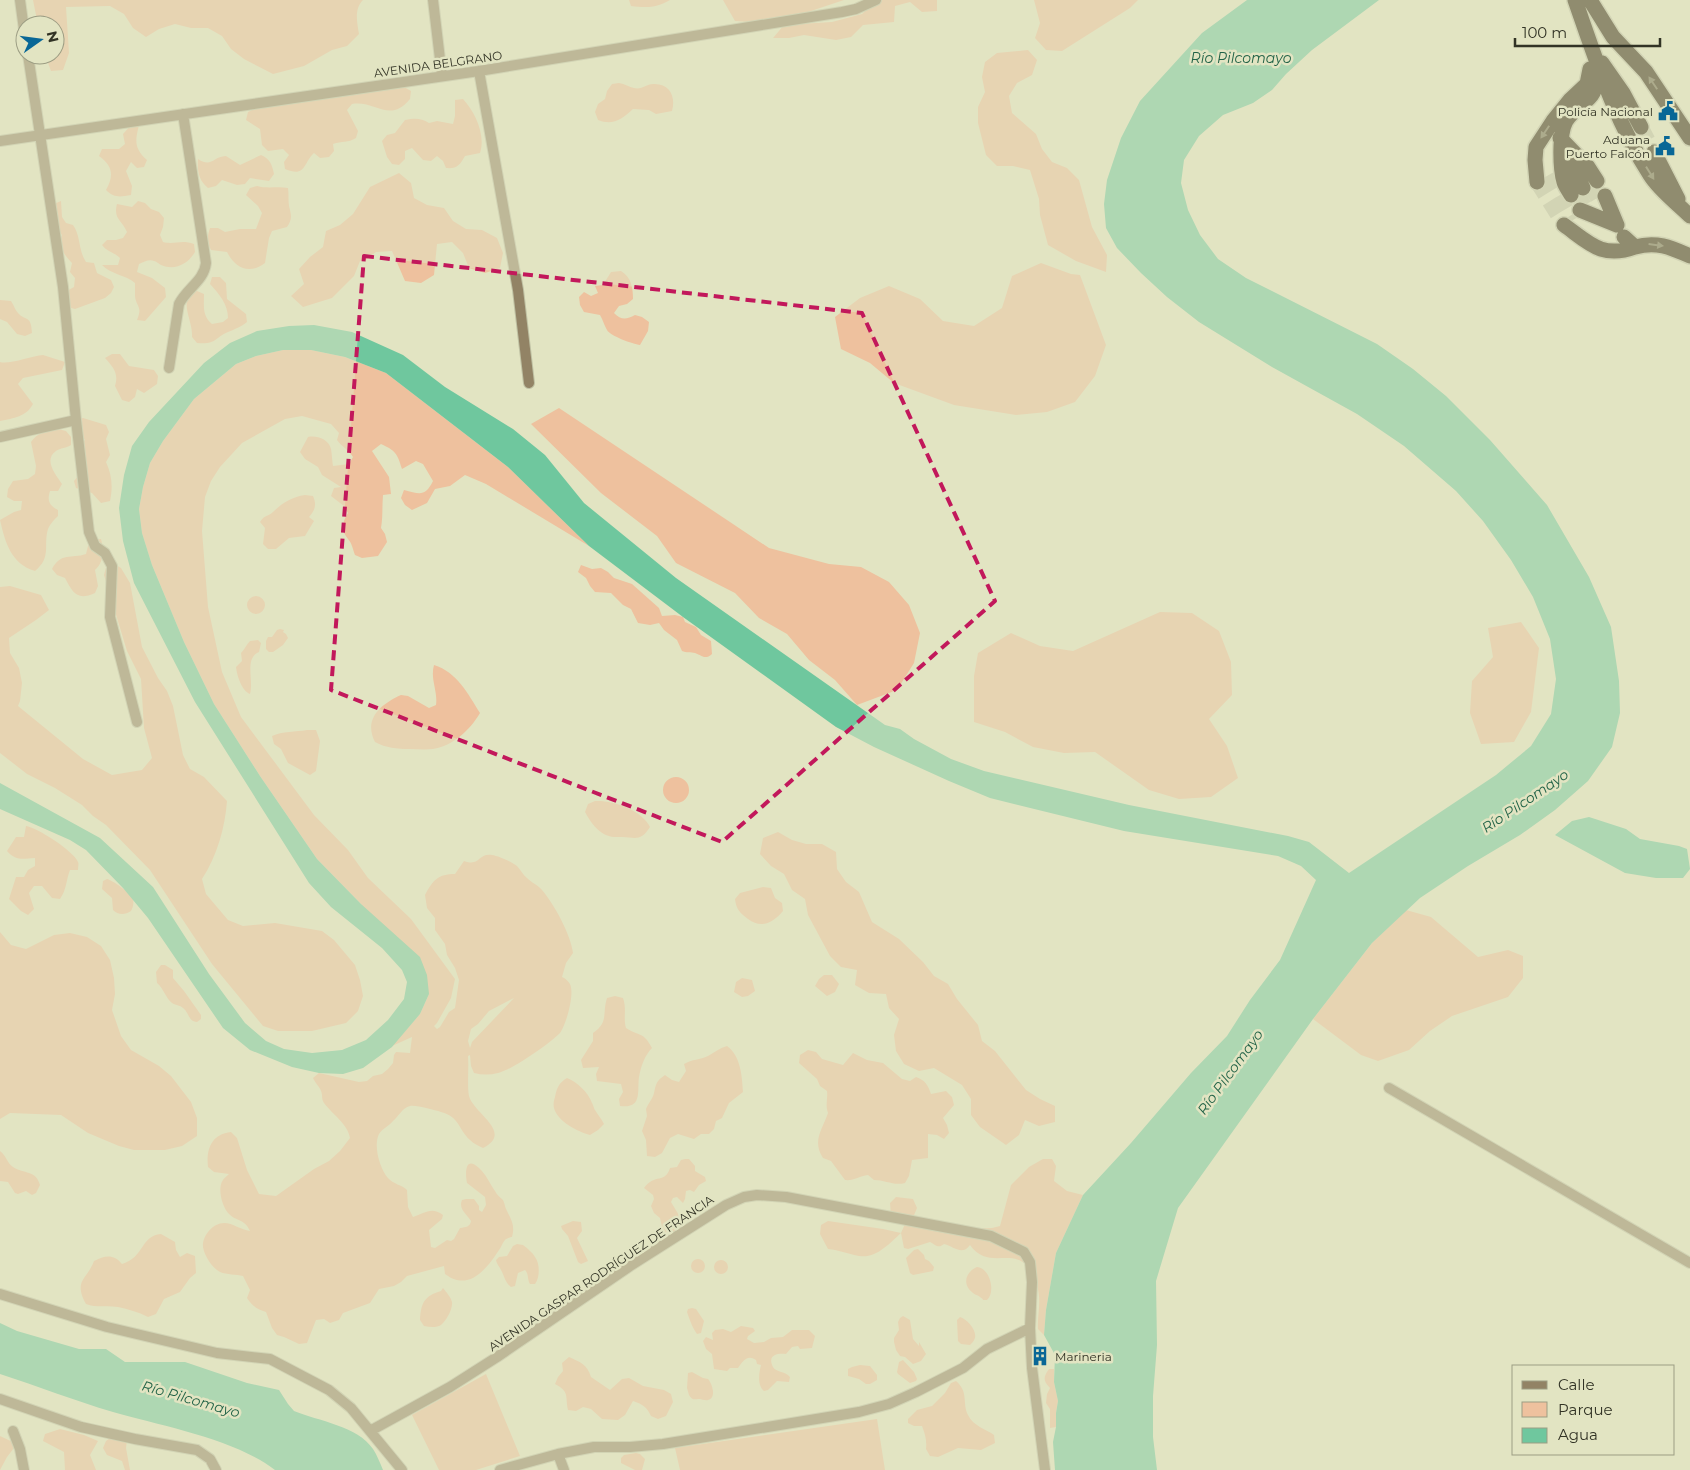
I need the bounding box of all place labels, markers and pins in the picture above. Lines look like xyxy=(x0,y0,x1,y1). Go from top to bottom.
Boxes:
public building icon: Policía Nacional xyxy=(1657,100,1679,122)
place label: Policía Nacional xyxy=(1558,104,1653,119)
place label: Aduana Puerto Falcón xyxy=(1566,132,1650,161)
public building icon: Aduana Puerto Falcón xyxy=(1654,135,1676,157)
building icon: Marineria xyxy=(1029,1345,1051,1367)
place label: Marineria xyxy=(1055,1349,1112,1364)

